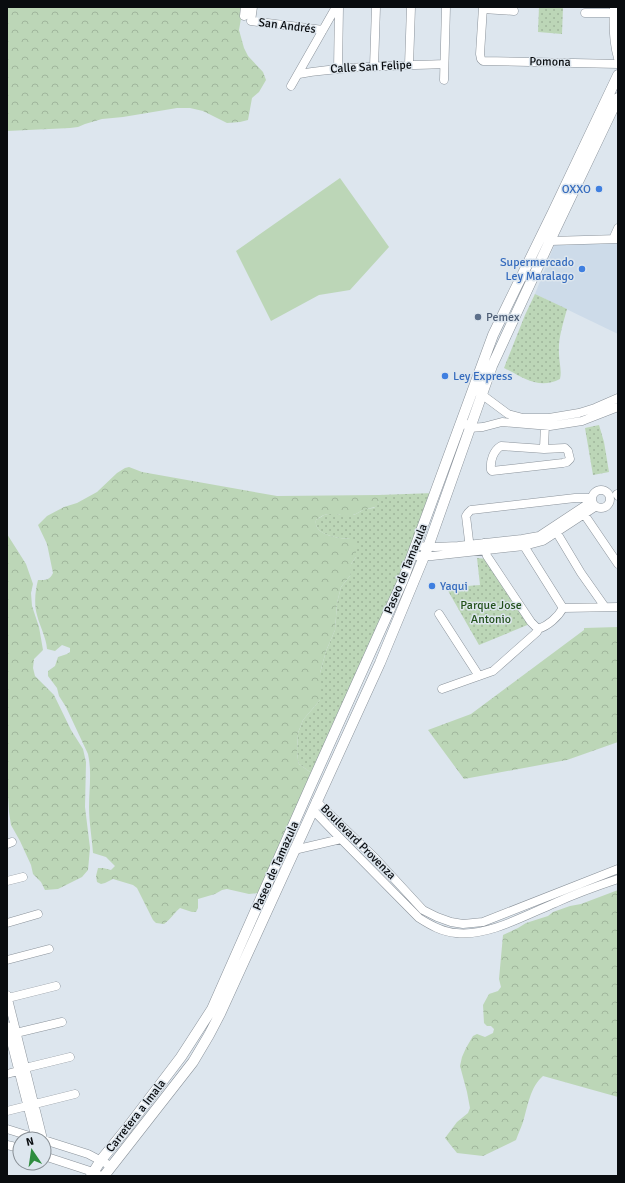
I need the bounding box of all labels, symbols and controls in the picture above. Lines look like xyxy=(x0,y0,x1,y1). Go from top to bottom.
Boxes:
street label: San Andrés xyxy=(257,15,317,37)
street label: Pomona xyxy=(529,54,571,70)
street label: Calle San Felipe xyxy=(330,57,412,77)
place label: OXXO xyxy=(562,182,591,197)
marker: OXXO xyxy=(594,184,604,194)
place label: Supermercado Ley Maralago xyxy=(500,255,574,284)
marker: Supermercado Ley Maralago xyxy=(577,264,587,274)
place label: Pemex xyxy=(486,310,520,325)
marker: Pemex xyxy=(473,312,483,322)
place label: Ley Express xyxy=(453,369,512,384)
marker: Ley Express xyxy=(440,371,450,381)
street label: Paseo de Tamazula xyxy=(381,522,431,616)
place label: Yaqui xyxy=(440,579,468,594)
marker: Yaqui xyxy=(427,581,437,591)
park label: Parque Jose Antonio xyxy=(460,598,522,627)
street label: Boulevard Provenza xyxy=(317,801,399,883)
street label: Paseo de Tamazula xyxy=(250,819,302,913)
street label: Carretera a Imala xyxy=(103,1077,169,1155)
north arrow xyxy=(12,1131,52,1171)
text: N xyxy=(25,1135,35,1149)

